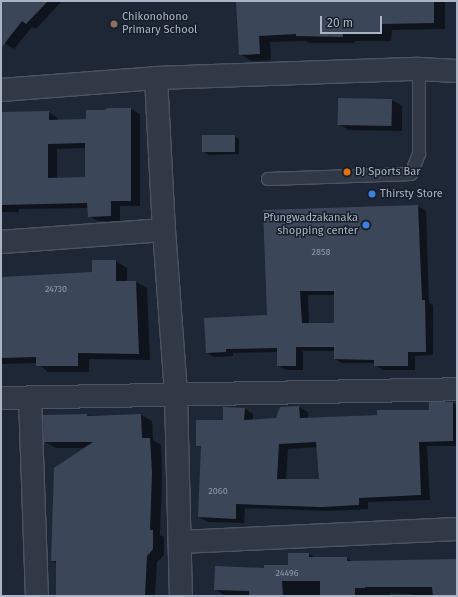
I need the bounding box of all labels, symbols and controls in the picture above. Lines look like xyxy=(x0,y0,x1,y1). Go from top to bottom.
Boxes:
scale bar xyxy=(322,8,384,34)
place label: Chikonohono Primary School xyxy=(122,11,197,37)
text: 20 m xyxy=(327,16,353,30)
marker: Chikonohono Primary School xyxy=(109,19,119,29)
place label: DJ Sports Bar xyxy=(355,165,420,179)
marker: DJ Sports Bar xyxy=(342,167,352,177)
place label: Thirsty Store xyxy=(380,187,443,201)
marker: Thirsty Store xyxy=(367,189,377,199)
place label: Pfungwadzakanaka shopping center xyxy=(263,212,358,238)
marker: Pfungwadzakanaka shopping center xyxy=(361,220,371,230)
house number: 2858 xyxy=(312,247,330,257)
house number: 24730 xyxy=(45,284,67,294)
house number: 2060 xyxy=(208,486,228,496)
house number: 24496 xyxy=(275,568,299,578)

